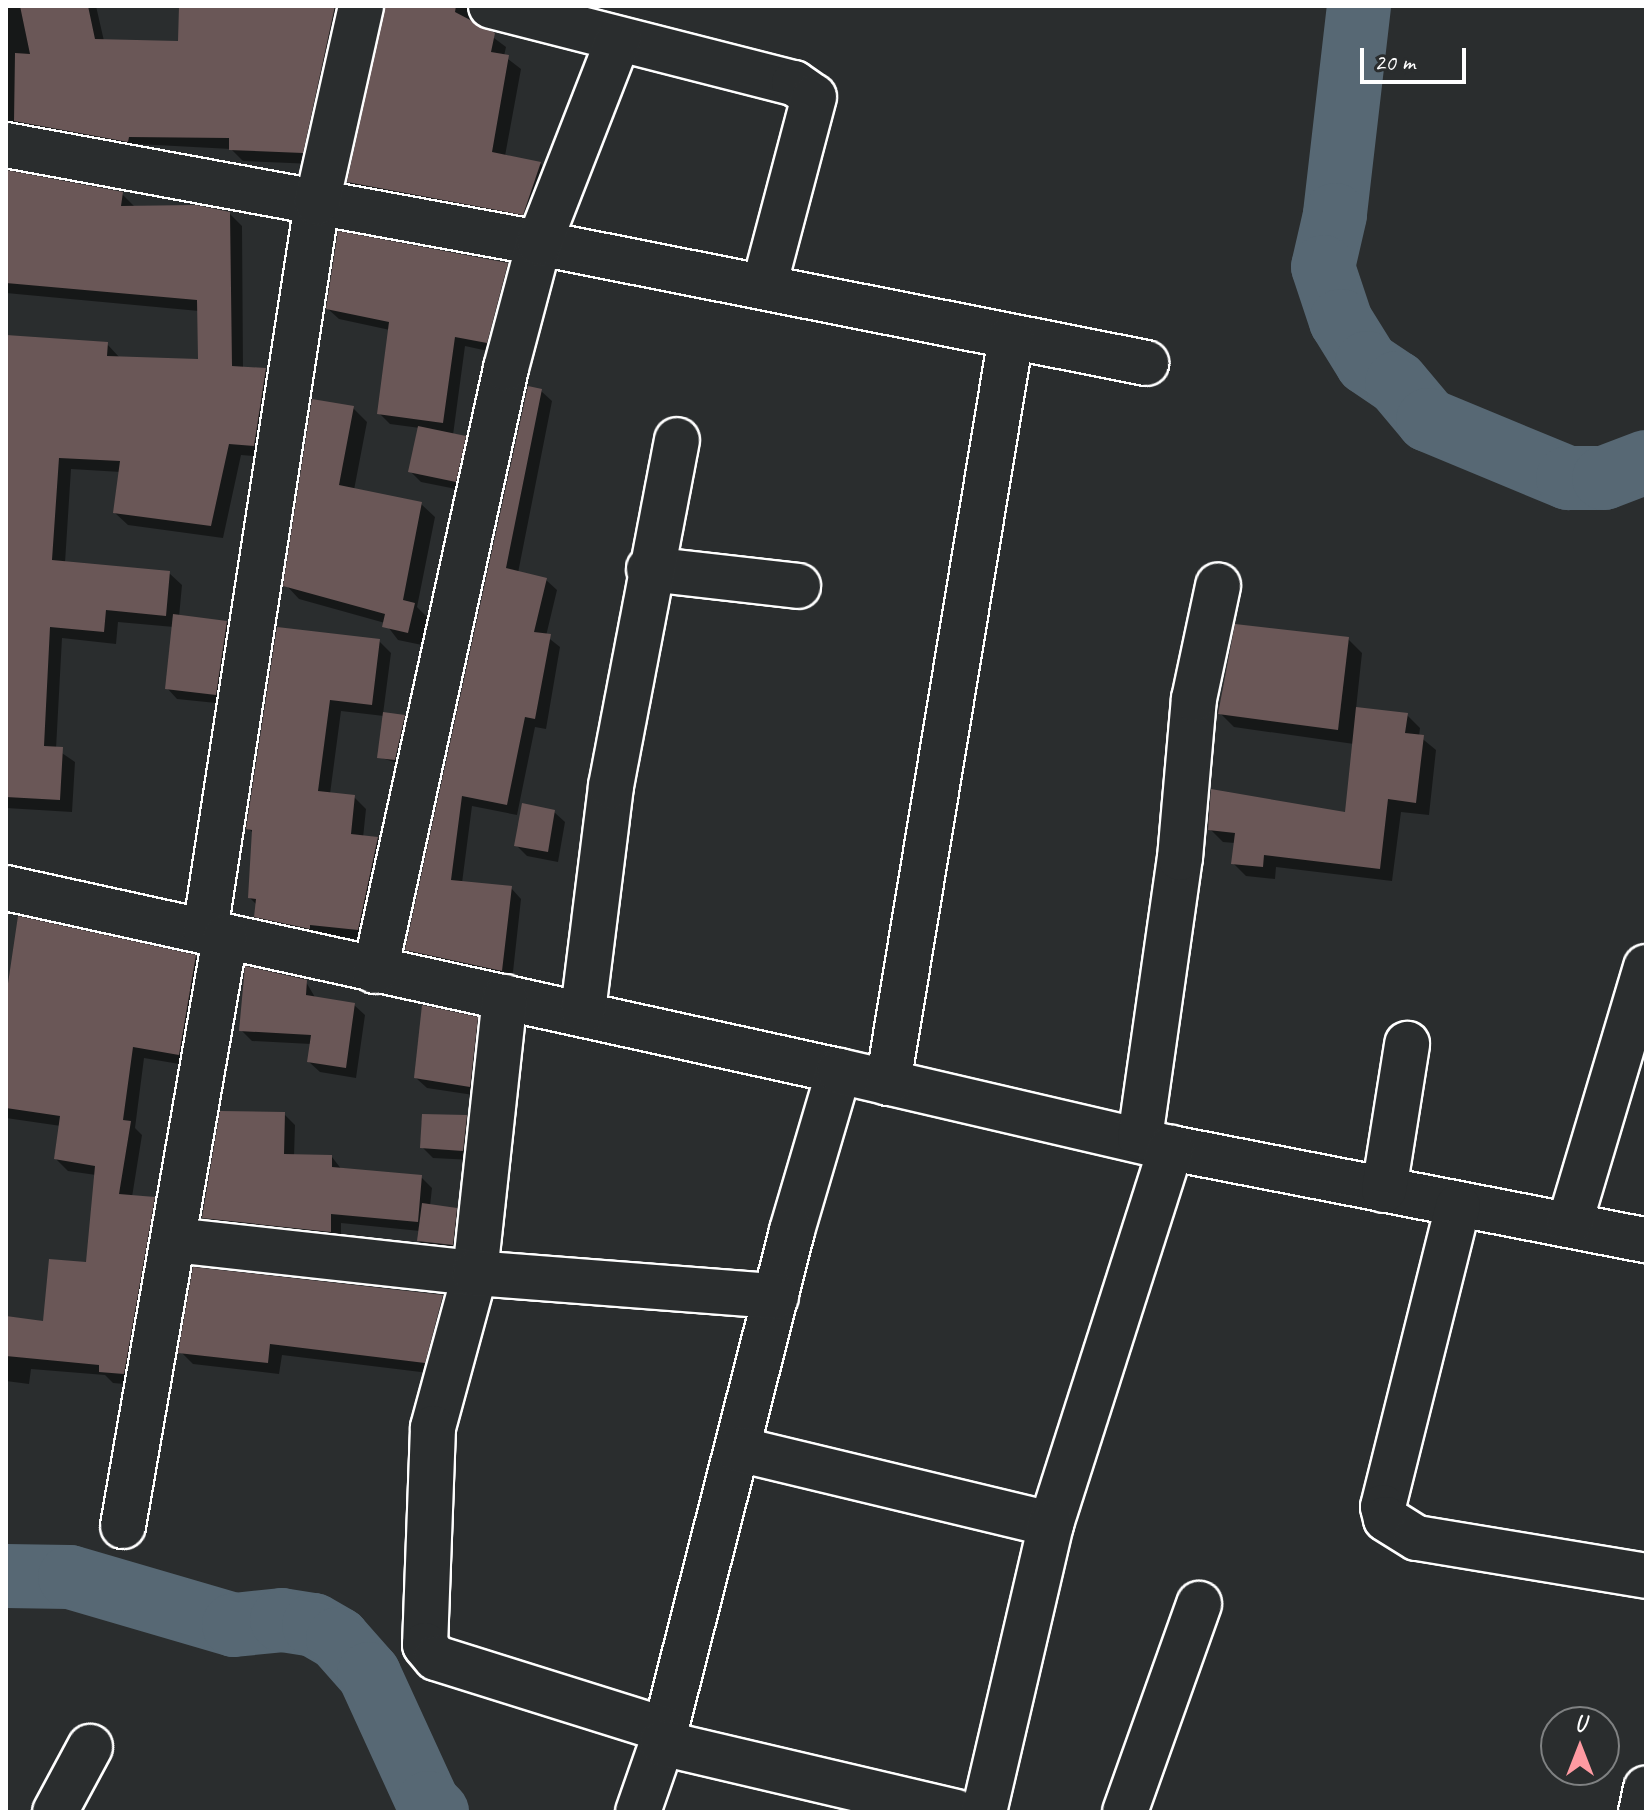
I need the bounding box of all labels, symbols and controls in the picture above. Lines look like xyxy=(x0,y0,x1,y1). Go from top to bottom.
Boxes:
scale bar xyxy=(1364,32,1470,82)
text: 20 m xyxy=(1374,47,1415,77)
north arrow xyxy=(1540,1706,1620,1786)
text: U xyxy=(1575,1710,1585,1738)

